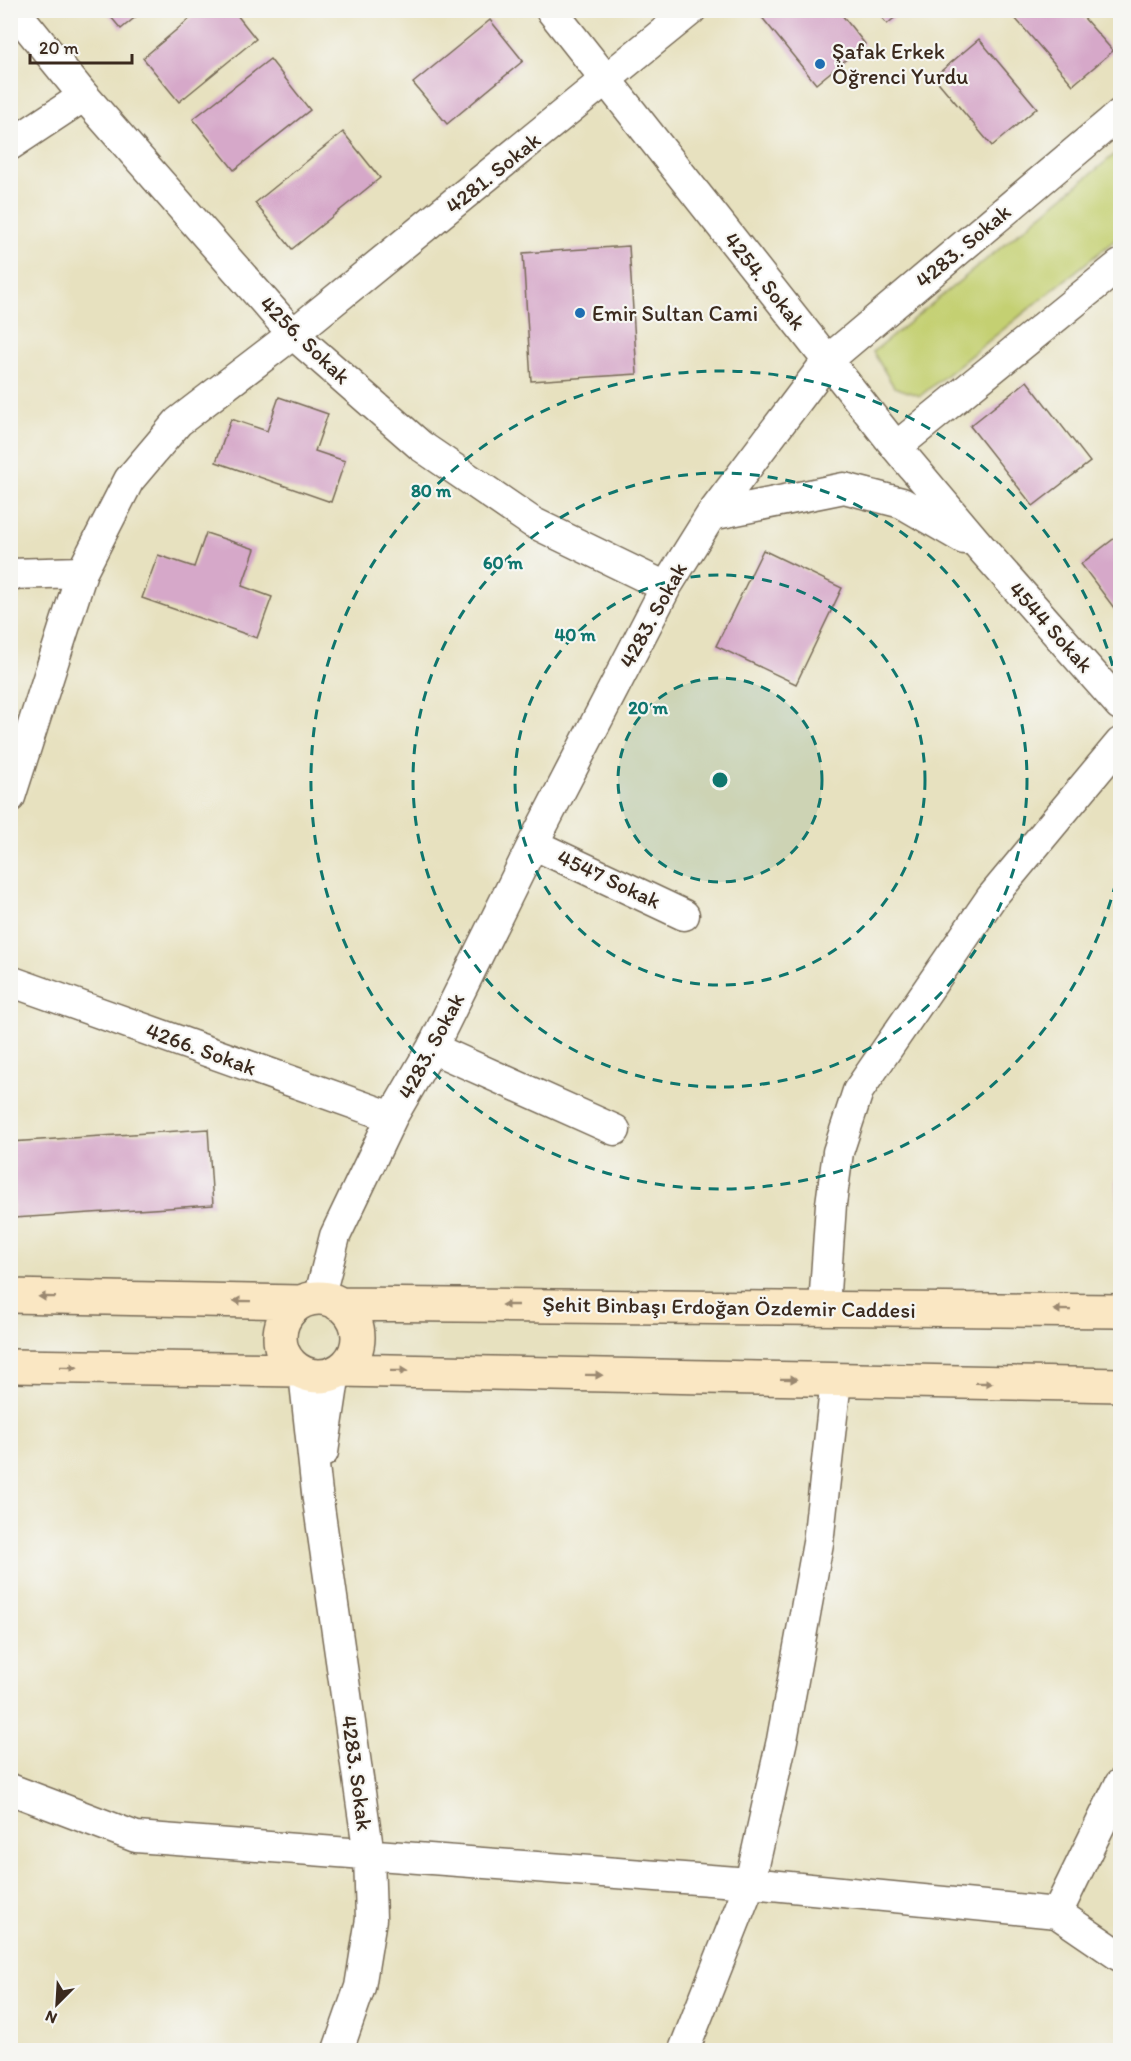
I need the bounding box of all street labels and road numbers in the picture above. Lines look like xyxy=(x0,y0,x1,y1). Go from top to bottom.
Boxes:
street label: 4281. Sokak xyxy=(440,126,546,220)
street label: 4283. Sokak xyxy=(910,198,1016,294)
street label: 4254. Sokak xyxy=(718,227,812,335)
street label: 4256. Sokak xyxy=(254,290,356,390)
street label: 4283. Sokak xyxy=(613,558,693,672)
street label: 4544 Sokak xyxy=(1003,576,1099,678)
street label: 4547 Sokak xyxy=(553,843,665,915)
street label: 4283. Sokak xyxy=(392,988,470,1104)
street label: 4266. Sokak xyxy=(142,1017,260,1081)
street label: Şehit Binbaşı Erdoğan Özdemir Caddesi xyxy=(542,1290,916,1324)
street label: 4283. Sokak xyxy=(336,1714,378,1832)

